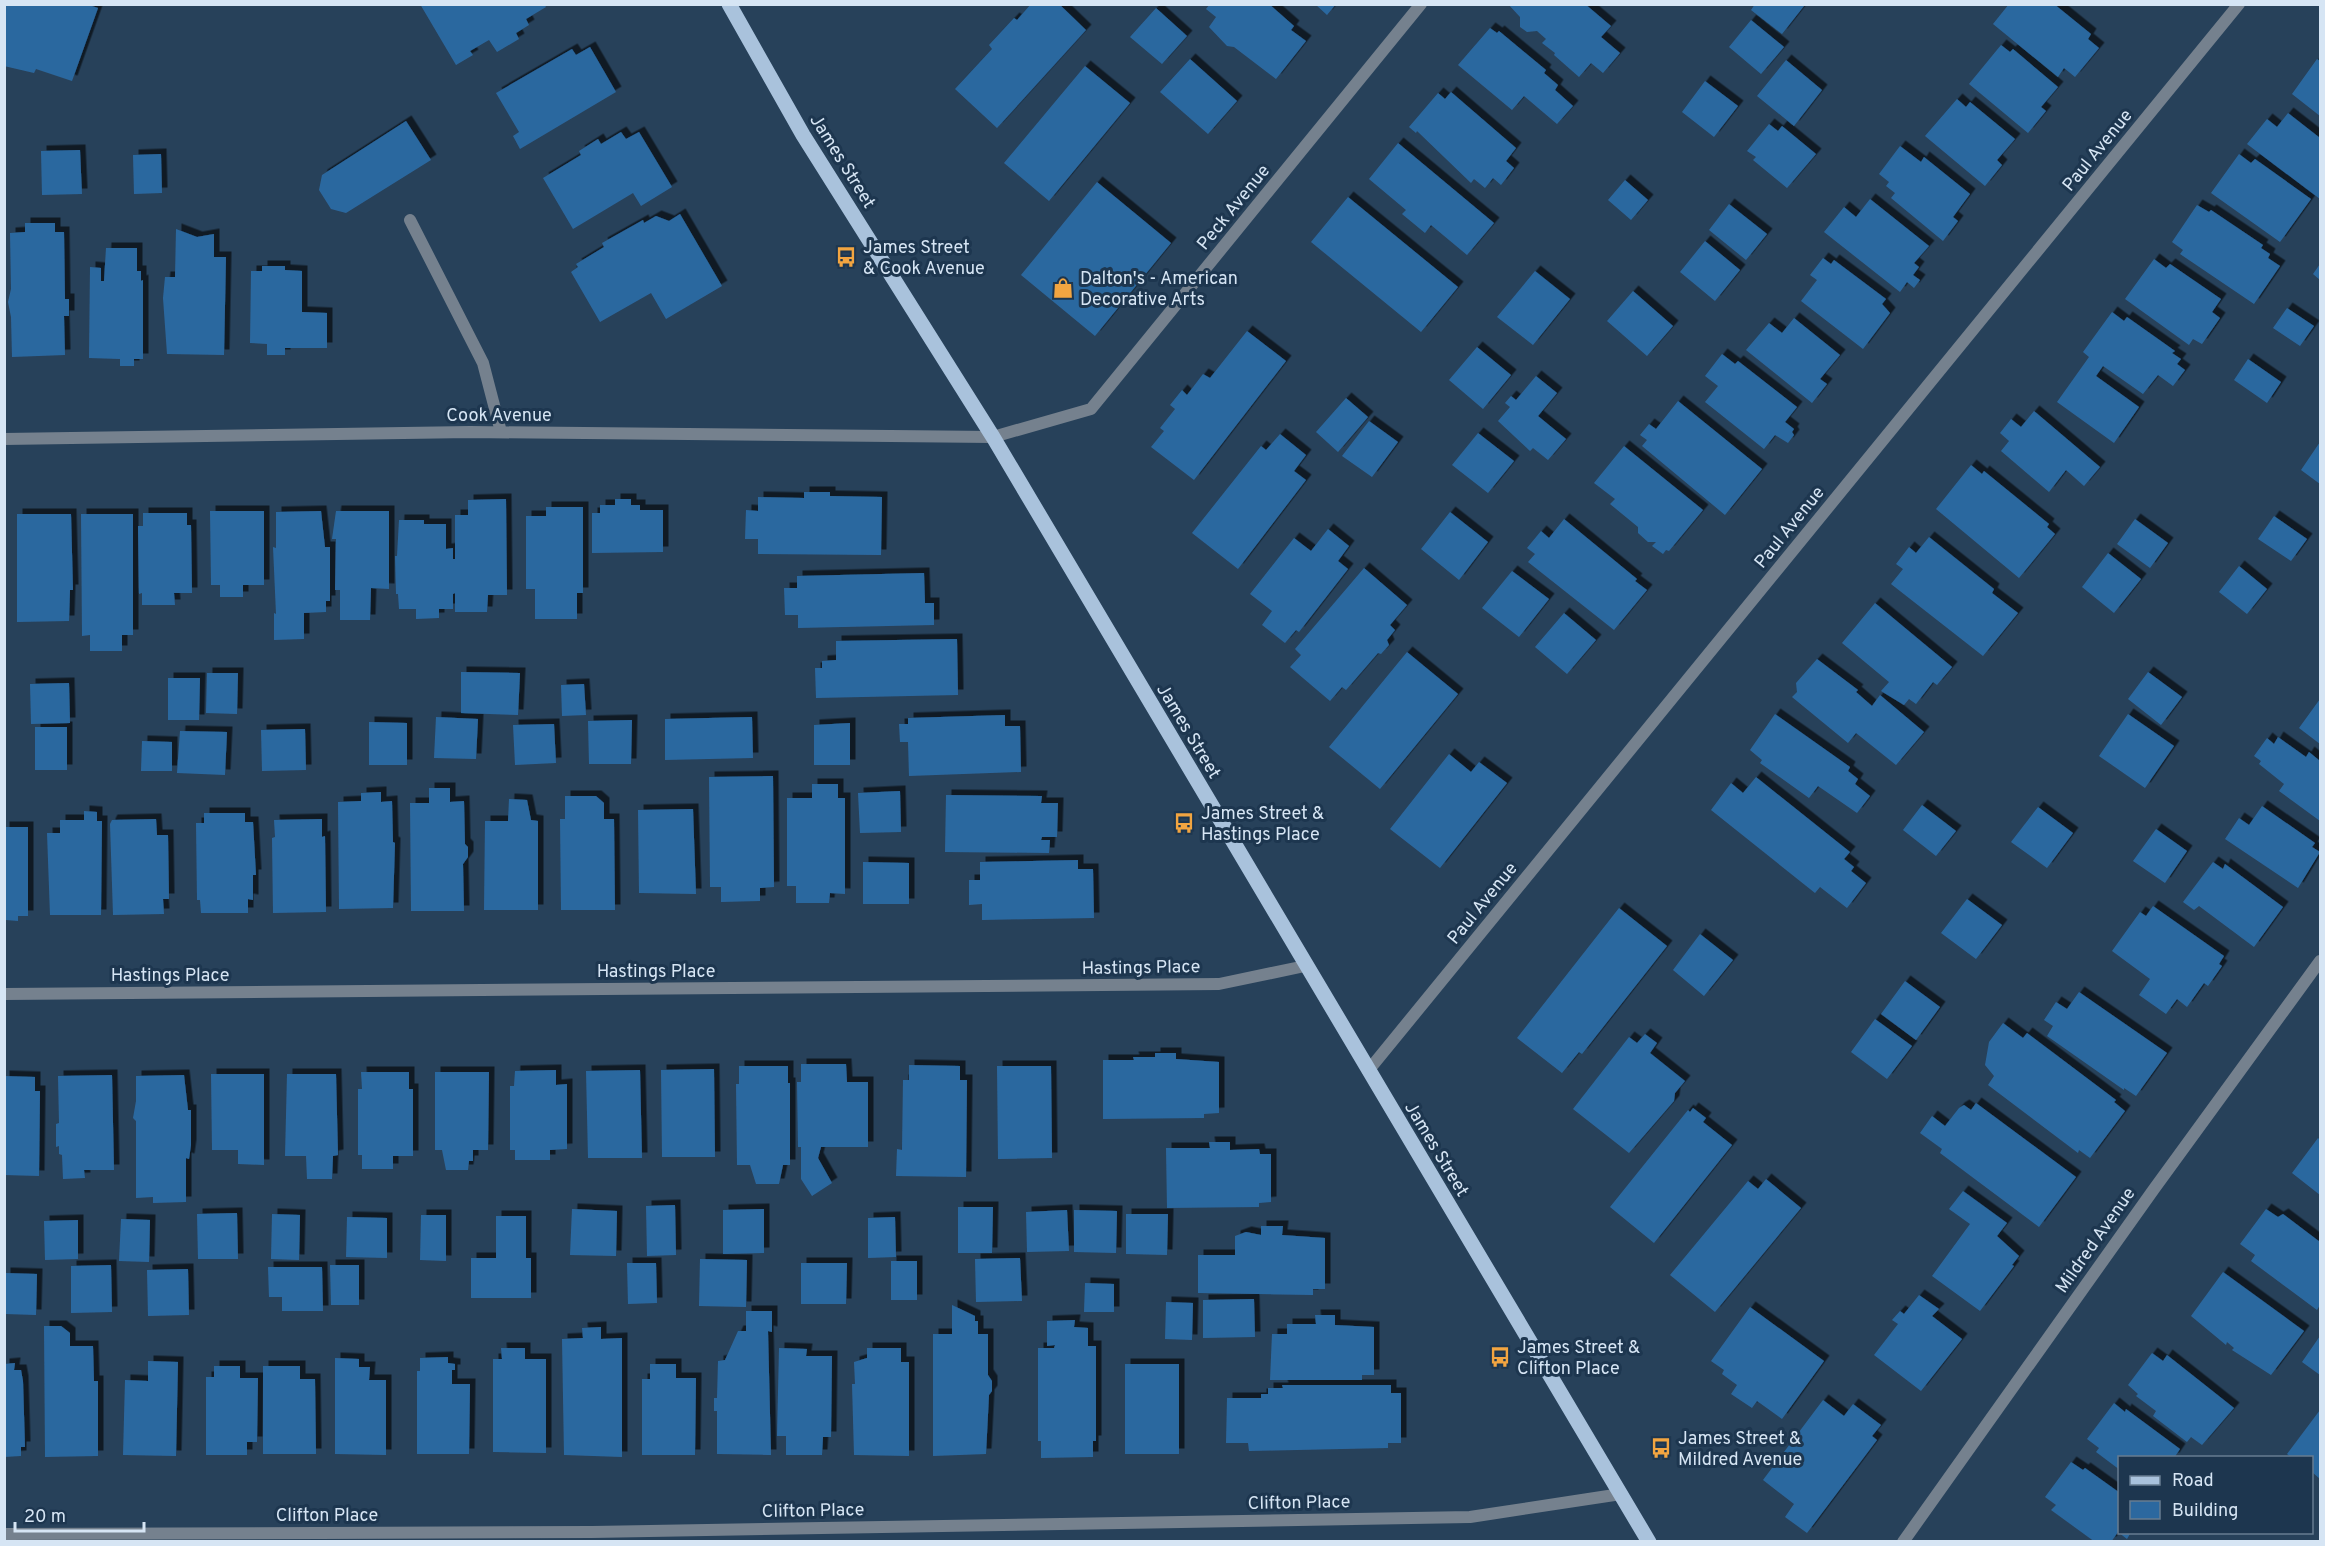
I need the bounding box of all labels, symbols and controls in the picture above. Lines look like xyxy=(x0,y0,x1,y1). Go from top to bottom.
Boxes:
street label: Paul Avenue xyxy=(2058,105,2138,197)
street label: James Street xyxy=(804,110,880,213)
street label: Peck Avenue xyxy=(1193,160,1276,255)
place label: James Street & Cook Avenue xyxy=(863,237,985,281)
bus stop icon: James Street & Cook Avenue xyxy=(834,245,858,269)
place label: Dalton's - American Decorative Arts xyxy=(1080,268,1238,312)
shop icon: Dalton's - American Decorative Arts xyxy=(1051,276,1075,300)
street label: Cook Avenue xyxy=(446,405,552,428)
street label: Paul Avenue xyxy=(1750,482,1830,574)
street label: James Street xyxy=(1150,680,1225,783)
place label: James Street & Hastings Place xyxy=(1201,803,1324,847)
bus stop icon: James Street & Hastings Place xyxy=(1172,811,1196,835)
street label: Paul Avenue xyxy=(1443,858,1523,950)
street label: Hastings Place xyxy=(1082,956,1201,981)
street label: Hastings Place xyxy=(597,961,715,984)
street label: Hastings Place xyxy=(111,965,229,988)
street label: James Street xyxy=(1398,1098,1473,1201)
street label: Mildred Avenue xyxy=(2051,1183,2141,1298)
place label: James Street & Clifton Place xyxy=(1517,1337,1640,1381)
bus stop icon: James Street & Clifton Place xyxy=(1488,1345,1512,1369)
place label: James Street & Mildred Avenue xyxy=(1678,1428,1802,1472)
bus stop icon: James Street & Mildred Avenue xyxy=(1649,1436,1673,1460)
legend xyxy=(2118,1456,2313,1534)
text: Road xyxy=(2172,1470,2214,1493)
street label: Clifton Place xyxy=(1248,1491,1351,1516)
scale bar xyxy=(15,1495,144,1533)
street label: Clifton Place xyxy=(762,1499,865,1524)
text: Building xyxy=(2172,1500,2238,1523)
street label: Clifton Place xyxy=(276,1505,378,1528)
text: 20 m xyxy=(24,1506,66,1529)

